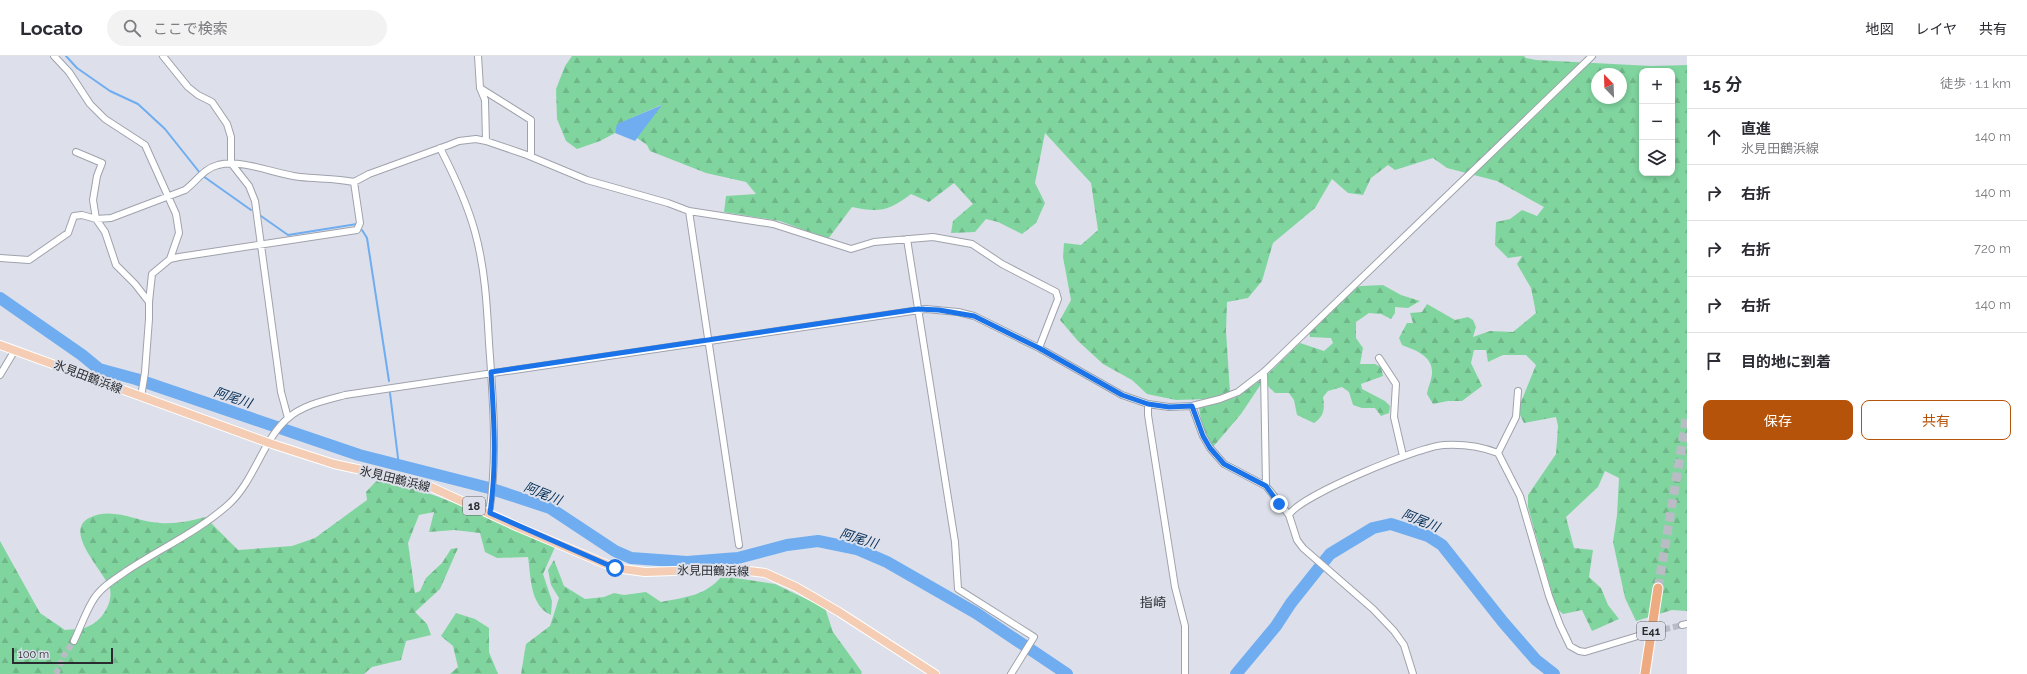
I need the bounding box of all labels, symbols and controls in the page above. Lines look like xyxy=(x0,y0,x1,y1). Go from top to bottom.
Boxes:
search box xyxy=(107,10,387,46)
text: Locato xyxy=(20,17,83,39)
icon: search xyxy=(121,17,143,39)
text: ここで検索 xyxy=(153,20,228,38)
text: 地図 xyxy=(1865,21,1893,37)
text: レイヤ xyxy=(1915,21,1957,37)
text: 共有 xyxy=(1979,21,2007,37)
north arrow xyxy=(1591,68,1627,104)
map controls xyxy=(1639,68,1675,176)
button: + xyxy=(1639,68,1675,104)
text: 15 分 xyxy=(1703,74,1742,94)
text: 徒歩 · 1.1 km xyxy=(1940,76,2011,91)
button: − xyxy=(1639,104,1675,140)
text: 直進 xyxy=(1741,120,1771,138)
icon: ahead xyxy=(1703,126,1725,148)
text: 140 m xyxy=(1975,129,2011,144)
button: layers xyxy=(1639,140,1675,176)
text: 氷見田鶴浜線 xyxy=(1741,141,1819,156)
icon: right xyxy=(1703,182,1725,204)
text: 右折 xyxy=(1741,185,1771,203)
text: 140 m xyxy=(1975,185,2011,200)
icon: right xyxy=(1703,238,1725,260)
text: 右折 xyxy=(1741,241,1771,259)
text: 720 m xyxy=(1974,241,2011,256)
icon: right xyxy=(1703,294,1725,316)
text: 右折 xyxy=(1741,297,1771,315)
text: 140 m xyxy=(1975,297,2011,312)
icon: arrive xyxy=(1703,350,1725,372)
text: 目的地に到着 xyxy=(1741,353,1831,371)
street label: 氷見田鶴浜線 xyxy=(52,358,124,396)
water label: 阿尾川 xyxy=(212,384,256,412)
button: 保存 xyxy=(1703,400,1853,440)
button: 共有 xyxy=(1861,400,2011,440)
street label: 氷見田鶴浜線 xyxy=(358,463,432,495)
water label: 阿尾川 xyxy=(522,479,566,508)
route end xyxy=(1270,495,1288,513)
road number: 18 xyxy=(463,497,485,515)
water label: 阿尾川 xyxy=(1400,506,1444,535)
water label: 阿尾川 xyxy=(838,526,882,552)
route start xyxy=(606,559,624,577)
street label: 氷見田鶴浜線 xyxy=(677,563,749,579)
district label: 指崎 xyxy=(1140,595,1166,610)
road number: E41 xyxy=(1637,622,1665,640)
scale bar xyxy=(12,646,113,665)
text: 100 m xyxy=(18,648,49,661)

